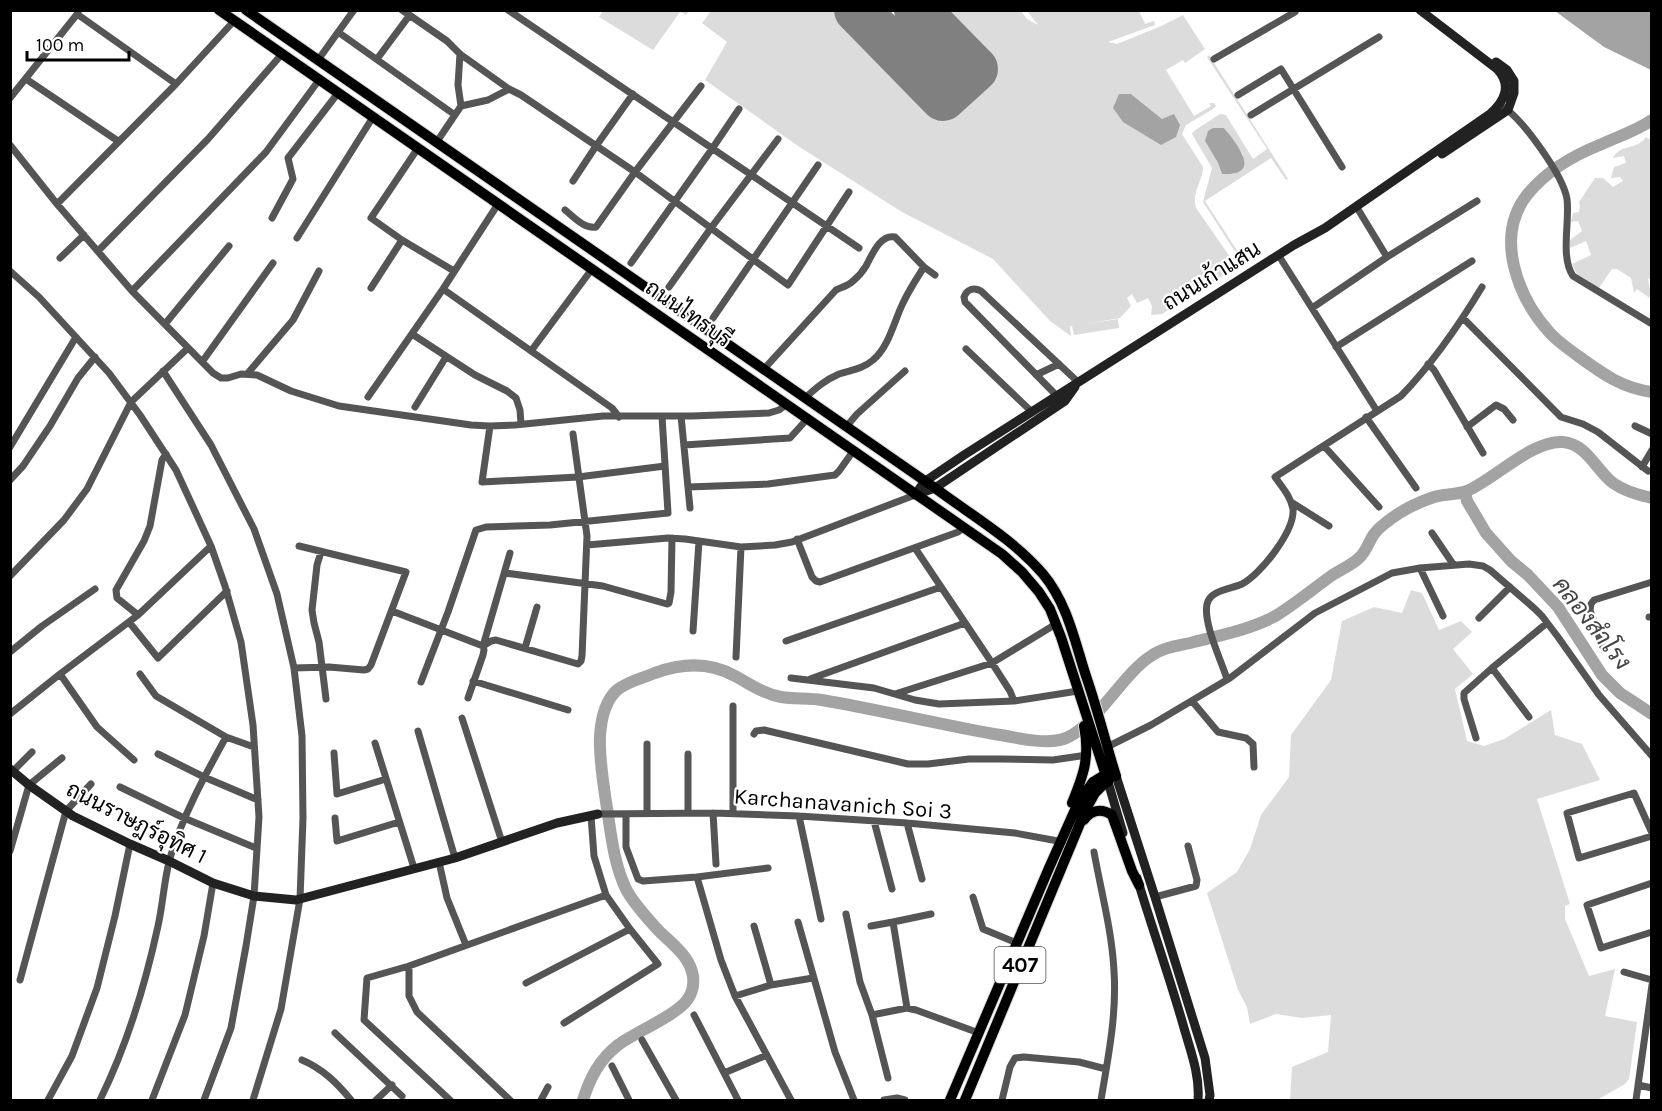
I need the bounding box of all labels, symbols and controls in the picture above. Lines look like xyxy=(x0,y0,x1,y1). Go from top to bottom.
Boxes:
scale bar xyxy=(27,24,129,62)
text: 100 m xyxy=(36,34,84,56)
street label: ถนนเก้าแสน xyxy=(1157,234,1265,316)
street label: ถนนไทรบุรี xyxy=(639,273,738,355)
water label: คลองสำโรง xyxy=(1547,570,1639,675)
street label: ถนนราษฎร์อุทิศ 1 xyxy=(61,775,212,871)
street label: Karchanavanich Soi 3 xyxy=(733,783,953,825)
road number: 407 xyxy=(994,947,1046,983)

